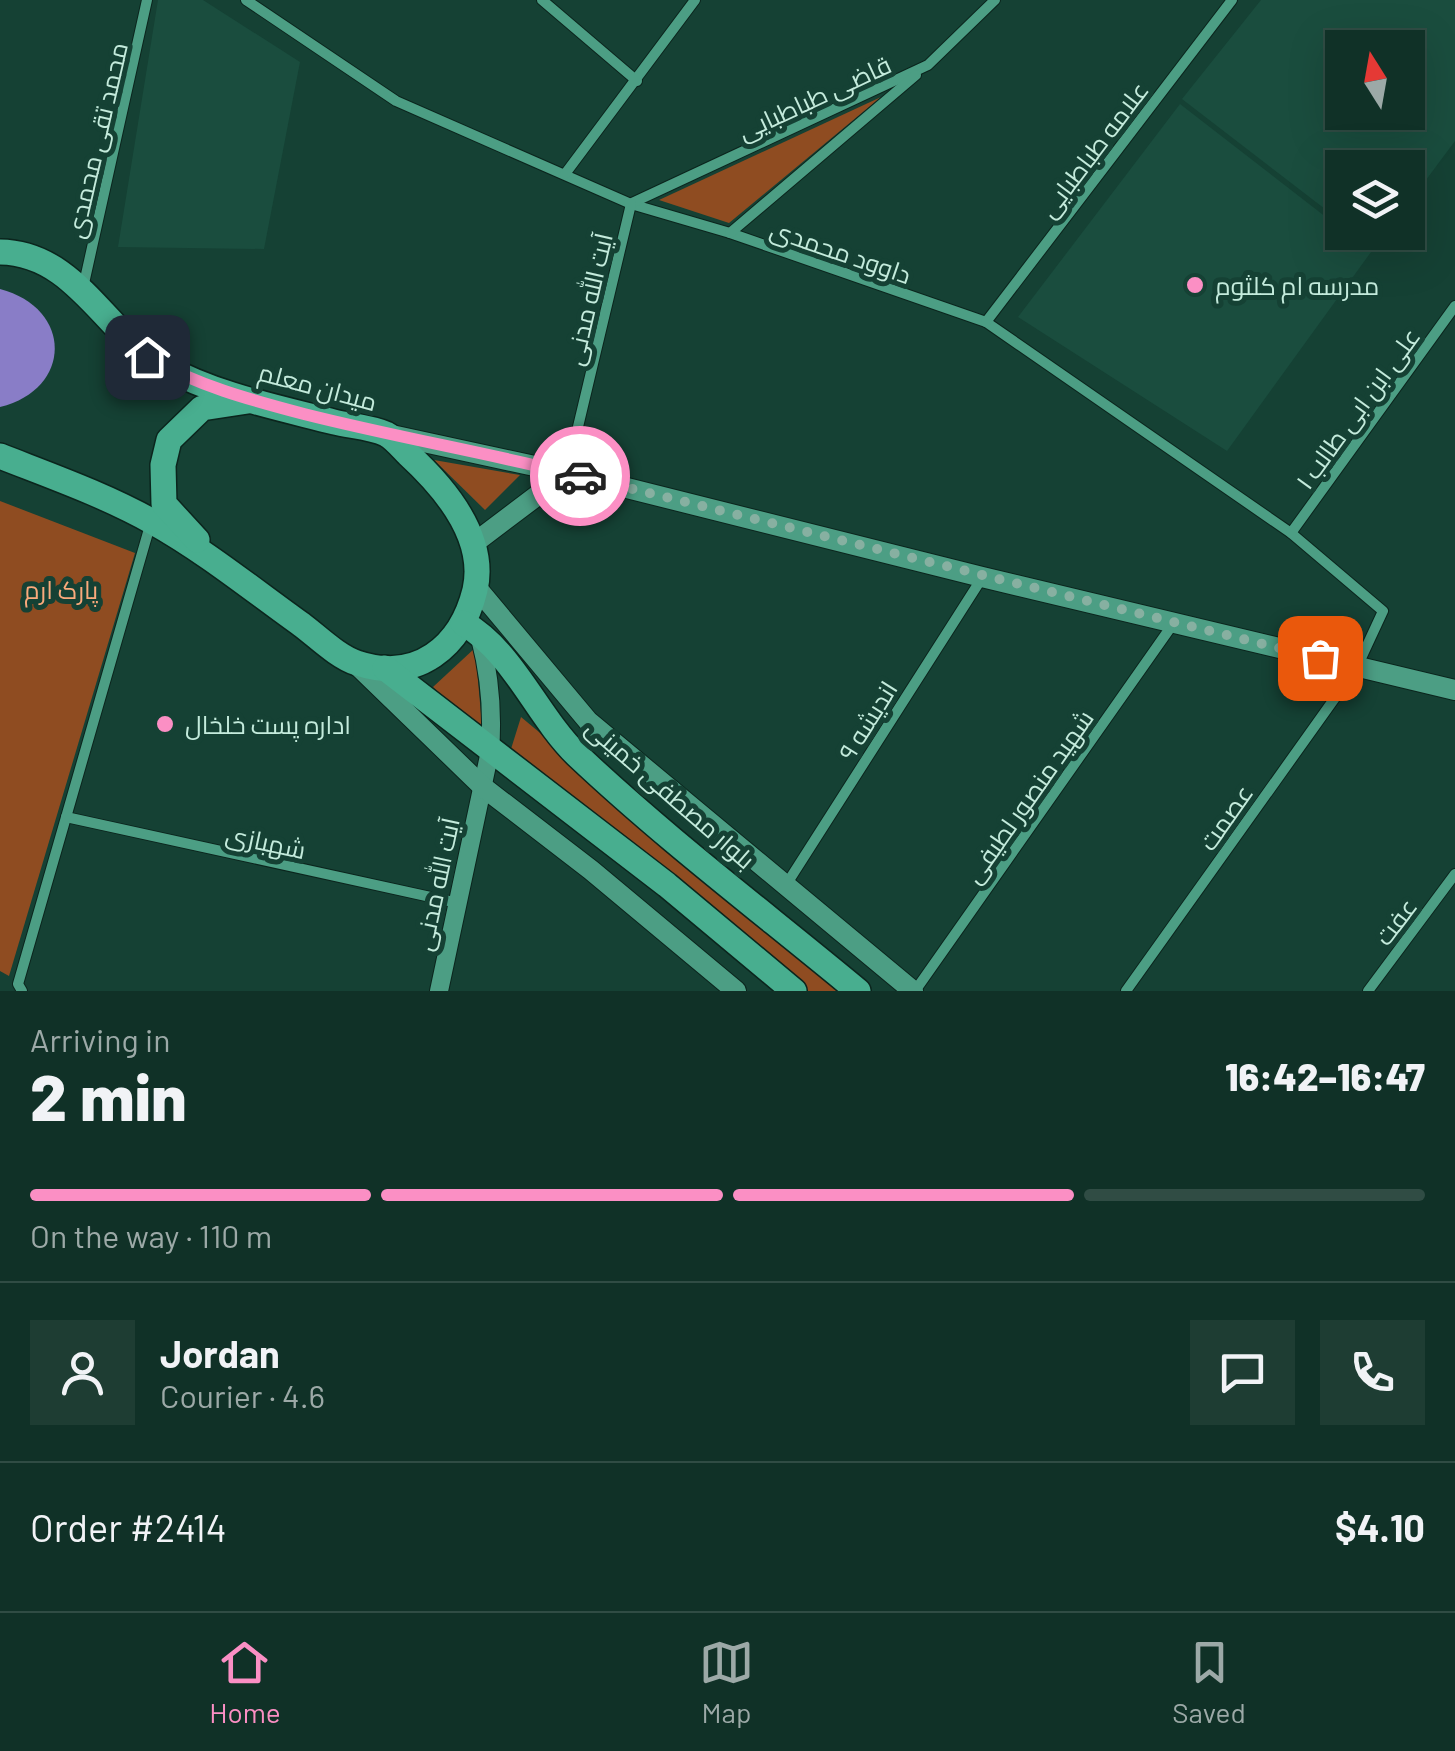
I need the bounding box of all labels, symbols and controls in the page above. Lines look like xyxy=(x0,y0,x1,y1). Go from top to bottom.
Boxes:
north arrow xyxy=(1325,30,1425,130)
map controls xyxy=(1325,30,1425,250)
street label: محمد تقی محمدی xyxy=(59,39,134,241)
street label: قاضی طباطبایی xyxy=(733,48,896,146)
street label: علامه طباطبایی xyxy=(1032,75,1155,223)
button: layers xyxy=(1325,150,1425,250)
street label: داوود محمدی xyxy=(766,213,915,290)
street label: آیت الله مدنی xyxy=(558,230,619,368)
place label: مدرسه ام کلثوم xyxy=(1215,270,1379,304)
marker: مدرسه ام کلثوم xyxy=(1184,274,1206,296)
pin xyxy=(105,315,190,400)
street label: علی ابن ابی طالب ۱ xyxy=(1288,322,1426,495)
icon: home xyxy=(120,330,175,385)
street label: میدان معلم xyxy=(255,356,380,420)
courier xyxy=(530,426,630,526)
icon: car xyxy=(553,449,608,504)
park label: پارک ارم xyxy=(24,574,98,608)
pin xyxy=(1278,616,1363,701)
icon: bag xyxy=(1293,631,1348,686)
street label: اندیشه ۹ xyxy=(831,675,903,765)
street label: شهید منصور لطیفی xyxy=(957,704,1100,889)
place label: اداره پست خلخال xyxy=(185,709,351,742)
street label: بلوار مصطفی خمینی xyxy=(580,712,762,875)
marker: اداره پست خلخال xyxy=(154,713,176,735)
street label: عصمت xyxy=(1192,778,1258,856)
street label: آیت‌ الله مدنی xyxy=(407,815,466,953)
street label: شهبازی xyxy=(223,818,309,865)
street label: عفت xyxy=(1368,892,1422,950)
text: Arriving in xyxy=(30,1020,170,1058)
text: 16:42–16:47 xyxy=(1225,1053,1425,1099)
text: 2 min xyxy=(30,1056,187,1134)
text: On the way · 110 m xyxy=(30,1216,272,1254)
button: person xyxy=(30,1320,135,1425)
button: chat xyxy=(1190,1320,1295,1425)
button: phone xyxy=(1320,1320,1425,1425)
text: Jordan xyxy=(160,1330,280,1376)
text: Courier · 4.6 xyxy=(160,1376,325,1414)
text: Order #2414 xyxy=(30,1504,227,1550)
text: $4.10 xyxy=(1335,1504,1425,1550)
tab: Home xyxy=(209,1635,281,1729)
tab: Map xyxy=(699,1635,754,1729)
tab: Saved xyxy=(1172,1635,1246,1729)

